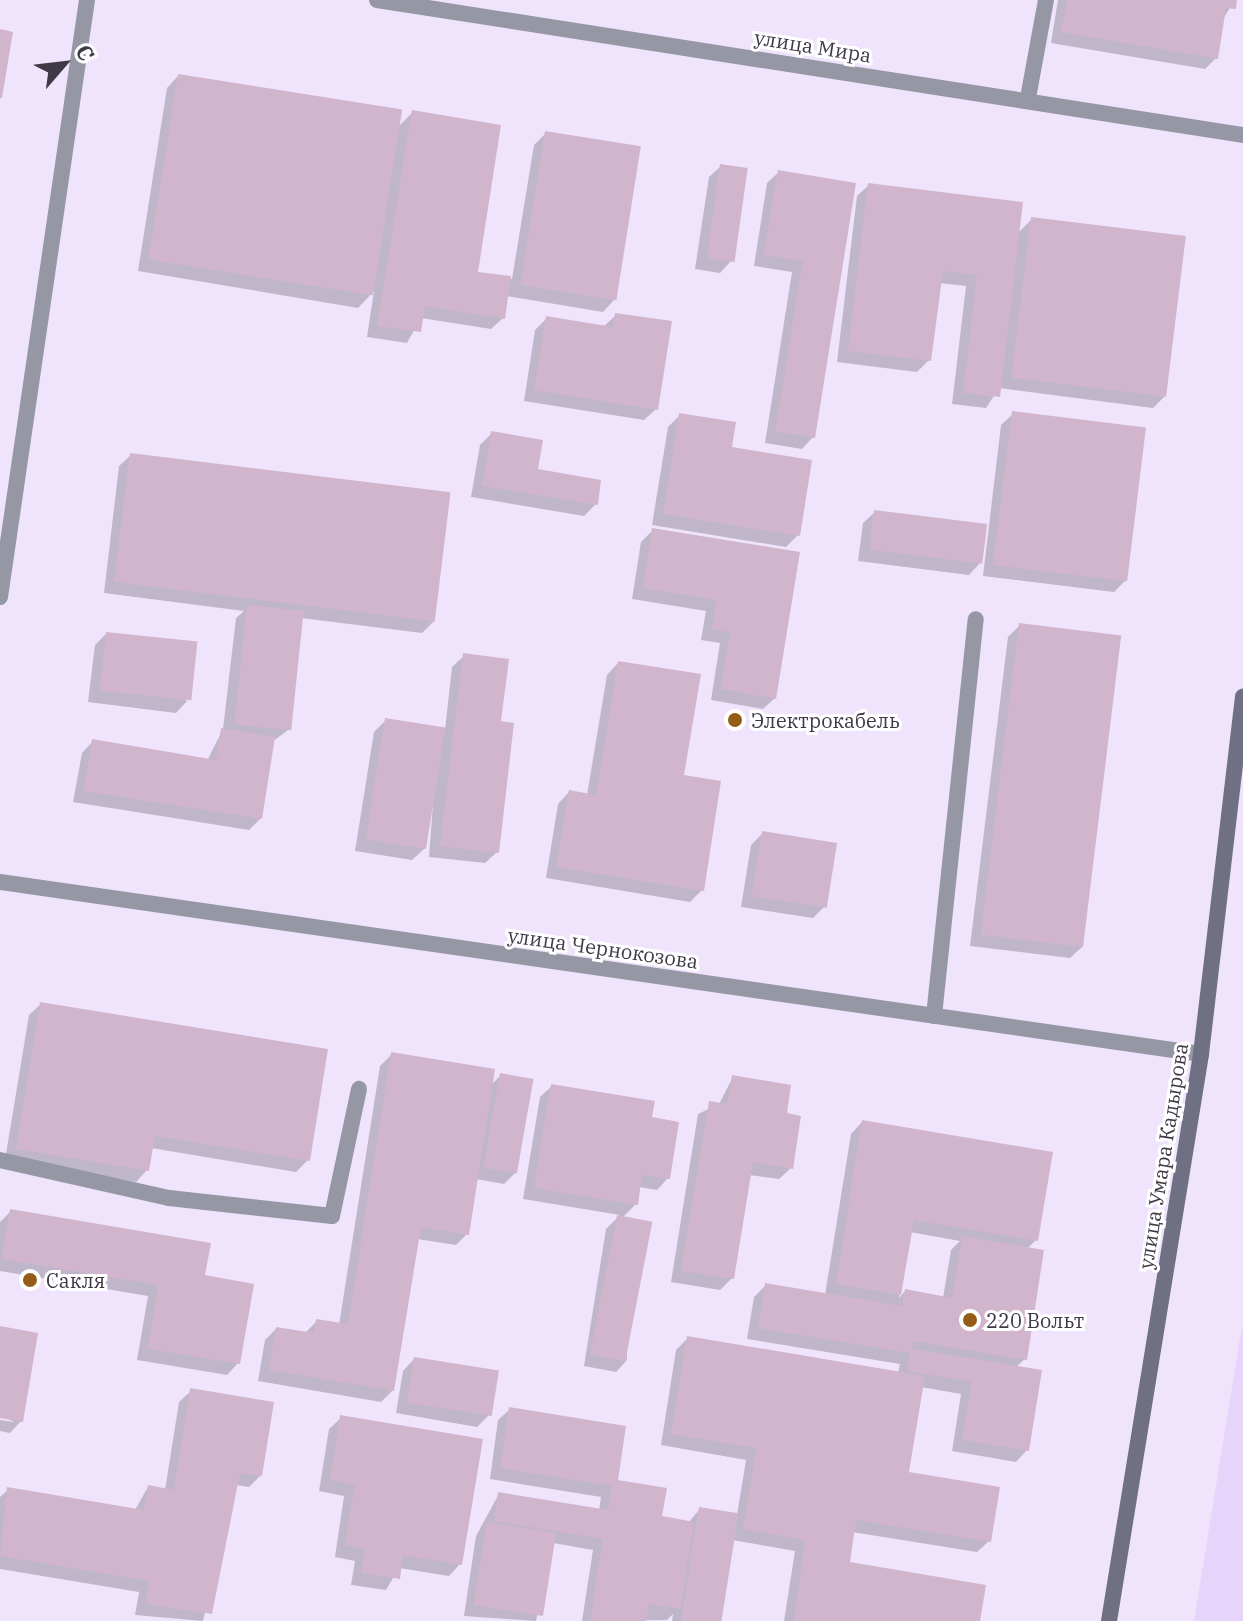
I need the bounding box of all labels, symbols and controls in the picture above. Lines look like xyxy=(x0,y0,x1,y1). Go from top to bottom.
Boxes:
north arrow xyxy=(24,24,104,104)
street label: улица Мира xyxy=(753,25,873,67)
text: С xyxy=(69,39,102,66)
place label: Электрокабель xyxy=(751,708,900,732)
marker: Электрокабель xyxy=(726,711,744,729)
street label: улица Чернокозова xyxy=(506,923,700,973)
street label: улица Умара Кадырова xyxy=(1133,1041,1193,1271)
place label: Сакля xyxy=(46,1268,105,1292)
marker: Сакля xyxy=(21,1271,39,1289)
place label: 220 Вольт xyxy=(986,1308,1084,1332)
marker: 220 Вольт xyxy=(961,1311,979,1329)

